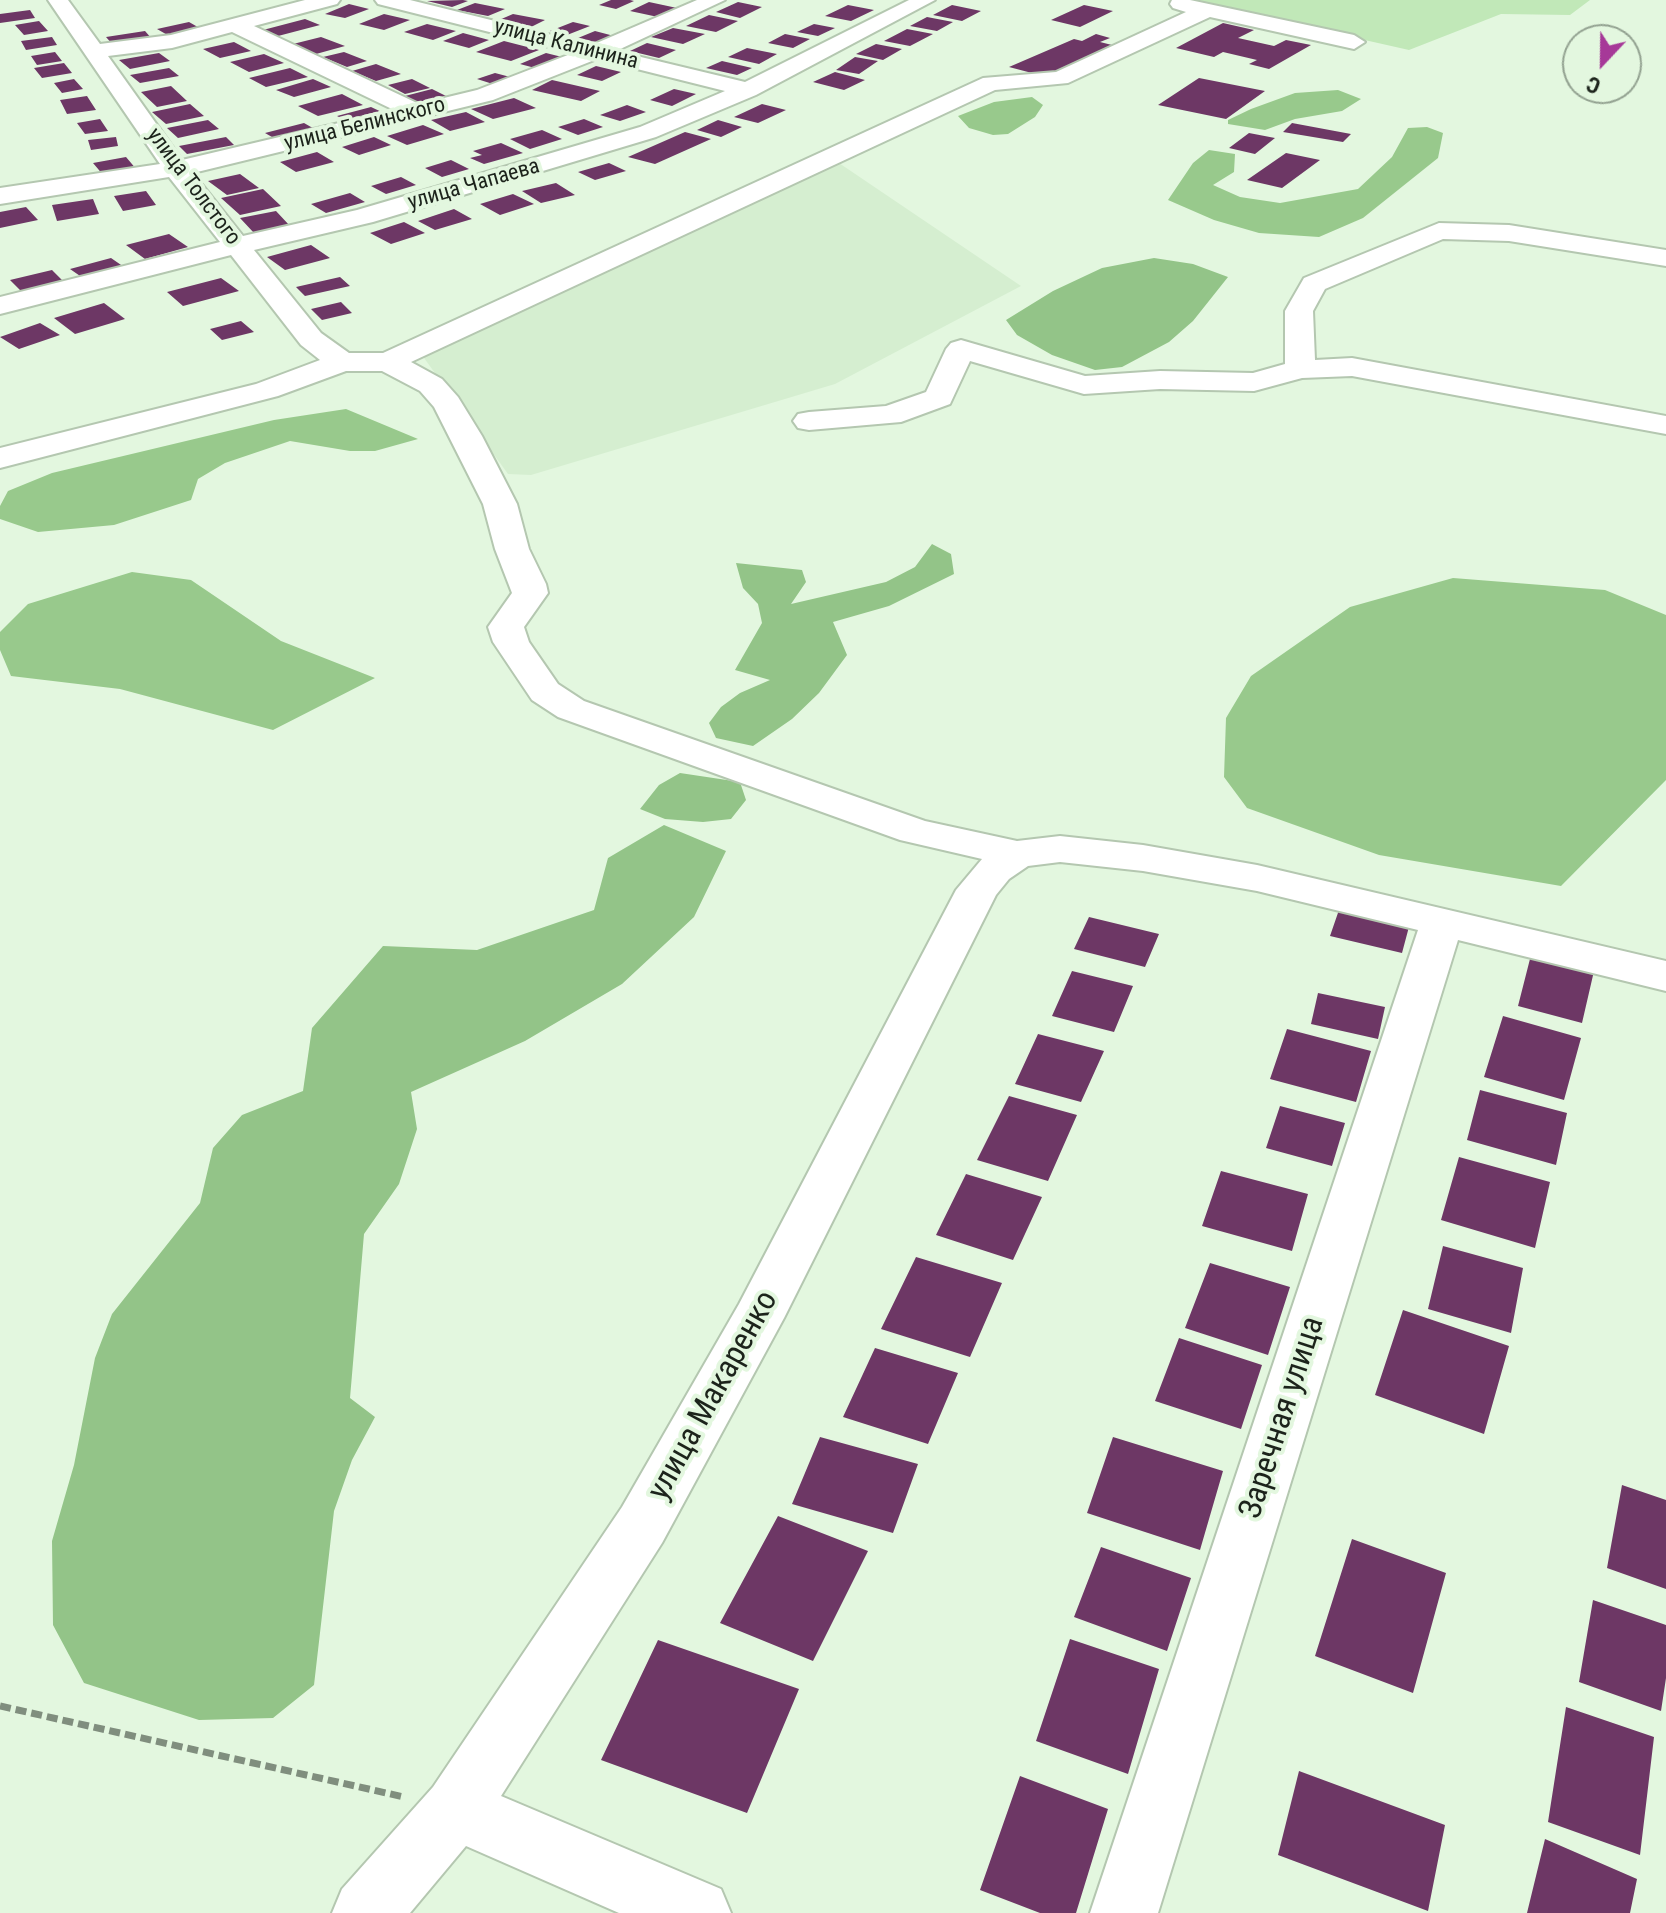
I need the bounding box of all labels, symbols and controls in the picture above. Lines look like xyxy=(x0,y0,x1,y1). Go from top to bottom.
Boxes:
street label: улица Калинина xyxy=(491,14,641,76)
north arrow xyxy=(1562,24,1642,104)
text: С xyxy=(1583,71,1604,99)
street label: улица Белинского xyxy=(282,92,448,158)
street label: улица Толстого xyxy=(140,123,246,251)
street label: улица Чапаева xyxy=(405,154,543,216)
street label: улица Макаренко xyxy=(641,1285,787,1507)
street label: Заречная улица xyxy=(1232,1312,1334,1524)

